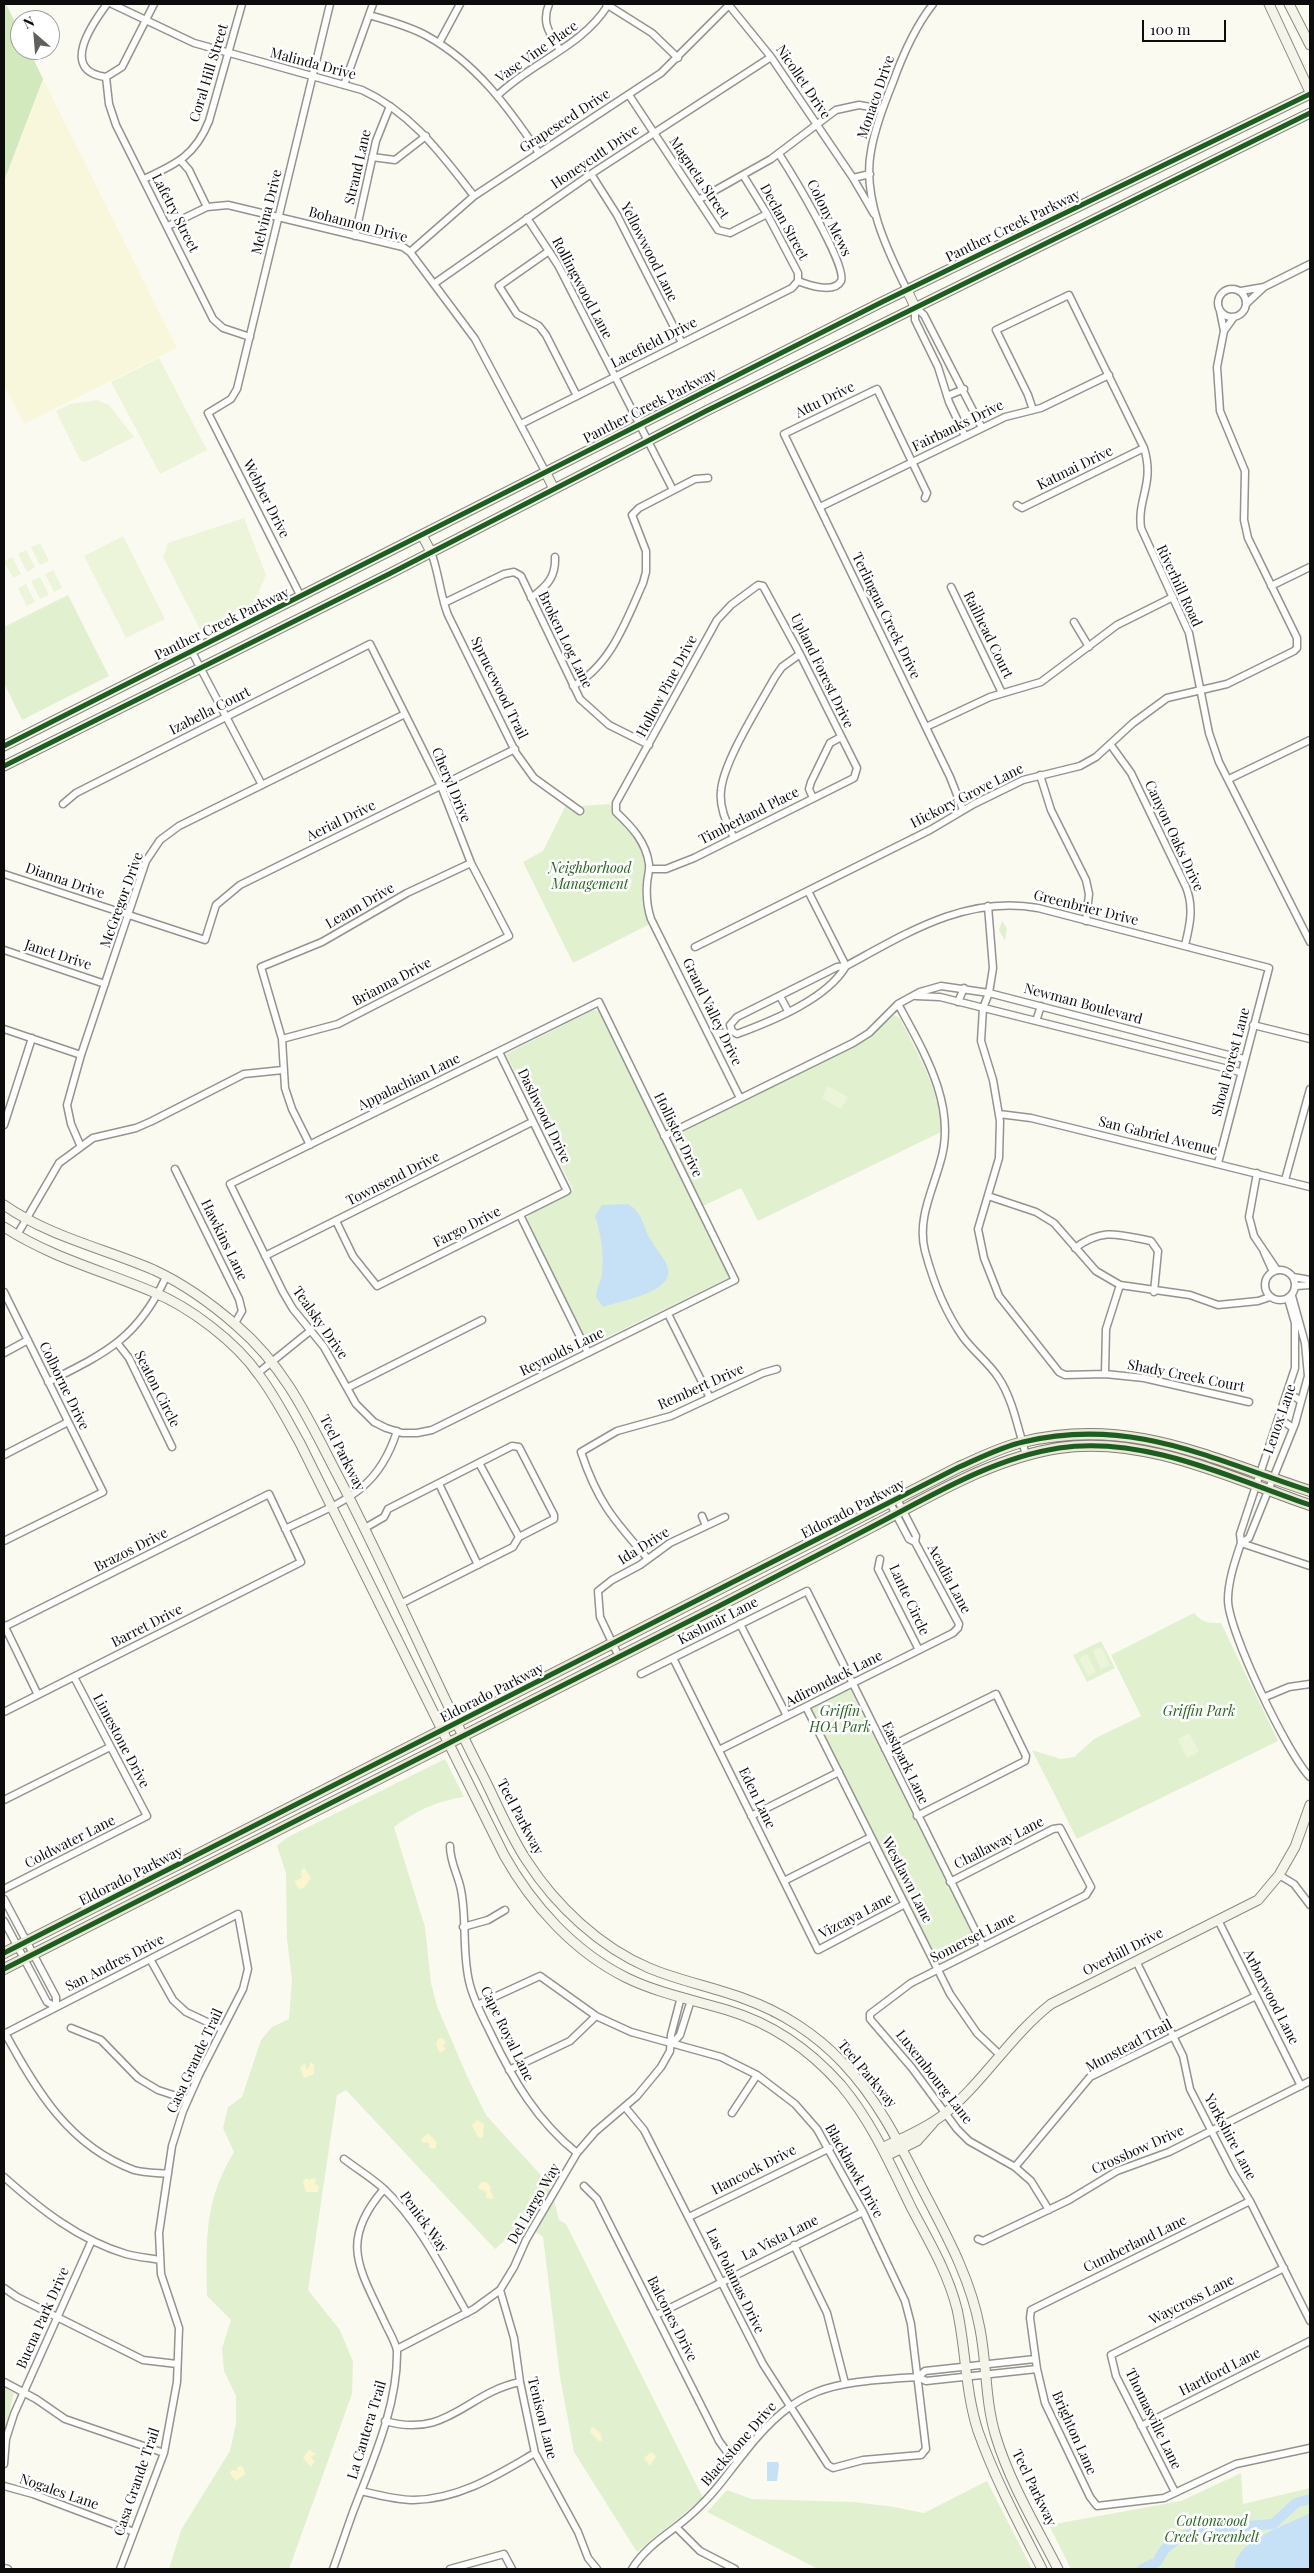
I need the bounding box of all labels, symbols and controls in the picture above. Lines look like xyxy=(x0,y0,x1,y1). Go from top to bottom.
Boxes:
north arrow xyxy=(10,10,60,60)
scale bar xyxy=(1144,10,1228,42)
text: N xyxy=(20,11,37,33)
street label: Vase Vine Place xyxy=(493,18,581,86)
text: 100 m xyxy=(1150,19,1191,39)
street label: Coral Hill Street xyxy=(186,22,232,124)
street label: Nicollet Drive xyxy=(772,42,834,122)
street label: Malinda Drive xyxy=(268,44,358,84)
street label: Monaco Drive xyxy=(854,53,898,141)
street label: Grapeseed Drive xyxy=(517,85,613,157)
street label: Honeycutt Drive xyxy=(548,121,642,193)
street label: Strand Lane xyxy=(341,128,375,206)
street label: Magneta Street xyxy=(665,134,733,222)
street label: Melvina Drive xyxy=(248,168,286,256)
street label: Lafetry Street xyxy=(148,171,202,255)
street label: Colony Mews xyxy=(803,177,855,259)
street label: Declan Street xyxy=(756,181,812,263)
street label: Panther Creek Parkway xyxy=(943,186,1083,266)
street label: Yellowwood Lane xyxy=(617,200,681,304)
street label: Bohannon Drive xyxy=(307,204,409,246)
street label: Rollingwood Lane xyxy=(548,234,616,342)
street label: Lacefield Drive xyxy=(608,314,700,372)
street label: Panther Creek Parkway xyxy=(580,365,720,447)
street label: Attu Drive xyxy=(793,378,857,422)
street label: Fairbanks Drive xyxy=(910,397,1006,455)
street label: Katmai Drive xyxy=(1034,442,1116,494)
street label: Webber Drive xyxy=(239,457,293,541)
street label: Riverhill Road xyxy=(1153,542,1205,630)
street label: Terlingua Creek Drive xyxy=(848,550,924,682)
street label: Panther Creek Parkway xyxy=(152,584,292,664)
street label: Broken Log Lane xyxy=(534,589,596,691)
street label: Railhead Court xyxy=(960,589,1016,681)
street label: Upland Forest Drive xyxy=(787,611,857,731)
street label: Hollow Pine Drive xyxy=(633,632,701,740)
street label: Sprucewood Trail xyxy=(467,634,531,742)
street label: Izabella Court xyxy=(167,683,253,739)
street label: Cheryl Drive xyxy=(428,745,474,825)
street label: Hickory Grove Lane xyxy=(908,760,1026,832)
street label: Canyon Oaks Drive xyxy=(1141,778,1207,894)
street label: Timberland Place xyxy=(696,784,802,848)
street label: Aerial Drive xyxy=(304,797,378,845)
street label: McGregor Drive xyxy=(97,850,147,950)
street label: Dianna Drive xyxy=(23,860,107,902)
park label: Neighborhood Management xyxy=(549,861,631,894)
street label: Leann Drive xyxy=(323,880,397,932)
street label: Greenbrier Drive xyxy=(1032,887,1140,929)
street label: Janet Drive xyxy=(22,936,94,974)
street label: Brianna Drive xyxy=(349,954,435,1010)
street label: Grand Valley Drive xyxy=(679,955,745,1069)
street label: Newman Boulevard xyxy=(1022,980,1144,1028)
street label: Shoal Forest Lane xyxy=(1208,1006,1254,1118)
street label: Appalachian Lane xyxy=(355,1050,463,1114)
street label: Dashwood Drive xyxy=(514,1066,574,1166)
street label: Hollister Drive xyxy=(650,1090,706,1180)
street label: San Gabriel Avenue xyxy=(1097,1113,1219,1159)
street label: Townsend Drive xyxy=(344,1148,442,1210)
street label: Hawkins Lane xyxy=(197,1197,251,1283)
street label: Fargo Drive xyxy=(430,1203,504,1251)
street label: Tealsky Drive xyxy=(289,1283,351,1363)
street label: Reynolds Lane xyxy=(517,1324,607,1380)
street label: Colborne Drive xyxy=(35,1339,93,1433)
street label: Seaton Circle xyxy=(131,1348,183,1430)
street label: Shady Creek Court xyxy=(1126,1356,1246,1396)
street label: Rembert Drive xyxy=(655,1361,747,1413)
street label: Lenox Lane xyxy=(1260,1382,1300,1456)
street label: Teel Parkway xyxy=(316,1412,368,1494)
street label: Eldorado Parkway xyxy=(798,1476,908,1542)
street label: Brazos Drive xyxy=(91,1524,171,1576)
street label: Ida Drive xyxy=(615,1524,673,1568)
street label: Acadia Lane xyxy=(924,1542,974,1616)
street label: Lante Circle xyxy=(885,1562,933,1638)
street label: Kashmir Lane xyxy=(675,1594,761,1648)
street label: Barret Drive xyxy=(109,1601,185,1651)
street label: Adirondack Lane xyxy=(783,1647,885,1711)
street label: Eldorado Parkway xyxy=(437,1660,547,1726)
street label: Limestone Drive xyxy=(89,1691,153,1791)
park label: Griffin HOA Park xyxy=(809,1704,871,1736)
park label: Griffin Park xyxy=(1163,1704,1235,1720)
street label: Eastpark Lane xyxy=(878,1719,932,1807)
street label: Eden Lane xyxy=(735,1765,779,1831)
street label: Teel Parkway xyxy=(493,1776,547,1858)
street label: Coldwater Lane xyxy=(22,1812,118,1872)
street label: Challaway Lane xyxy=(951,1813,1047,1873)
street label: Westlawn Lane xyxy=(878,1834,936,1926)
street label: Eldorado Parkway xyxy=(76,1843,186,1909)
street label: Vizcaya Lane xyxy=(816,1890,896,1942)
street label: Somerset Lane xyxy=(928,1909,1018,1967)
street label: Overhill Drive xyxy=(1080,1924,1166,1980)
street label: San Andres Drive xyxy=(63,1931,167,1995)
street label: Arborwood Lane xyxy=(1240,1946,1302,2048)
street label: Cape Royal Lane xyxy=(477,1984,537,2084)
street label: Casa Grande Trail xyxy=(163,2006,227,2116)
street label: Munstead Trail xyxy=(1083,2016,1175,2076)
street label: Luxembourg Lane xyxy=(892,2027,976,2127)
street label: Teel Parkway xyxy=(834,2037,900,2111)
street label: Yorkshire Lane xyxy=(1200,2091,1260,2183)
street label: Blackhawk Drive xyxy=(821,2121,887,2221)
street label: Crossbow Drive xyxy=(1089,2122,1187,2178)
street label: Hancock Drive xyxy=(709,2141,799,2199)
street label: Del Largo Way xyxy=(504,2161,564,2247)
street label: Penick Way xyxy=(396,2188,452,2256)
street label: La Vista Lane xyxy=(739,2212,821,2264)
street label: Cumberland Lane xyxy=(1081,2212,1189,2276)
street label: Las Polamas Drive xyxy=(702,2226,768,2336)
street label: Buena Park Drive xyxy=(13,2265,73,2371)
street label: Waycross Lane xyxy=(1147,2271,1237,2329)
street label: Balcones Drive xyxy=(643,2274,701,2364)
street label: Hartford Lane xyxy=(1177,2344,1263,2400)
street label: Thomasville Lane xyxy=(1121,2366,1185,2472)
street label: Tenison Lane xyxy=(524,2375,560,2461)
street label: La Cantera Trail xyxy=(344,2379,390,2481)
street label: Brighton Lane xyxy=(1048,2389,1100,2477)
street label: Blackstone Drive xyxy=(698,2398,780,2490)
street label: Casa Grande Trail xyxy=(111,2426,163,2538)
street label: Teel Parkway xyxy=(1008,2447,1060,2529)
street label: Nogales Lane xyxy=(17,2471,101,2513)
park label: Cottonwood Creek Greenbelt xyxy=(1164,2514,1260,2546)

